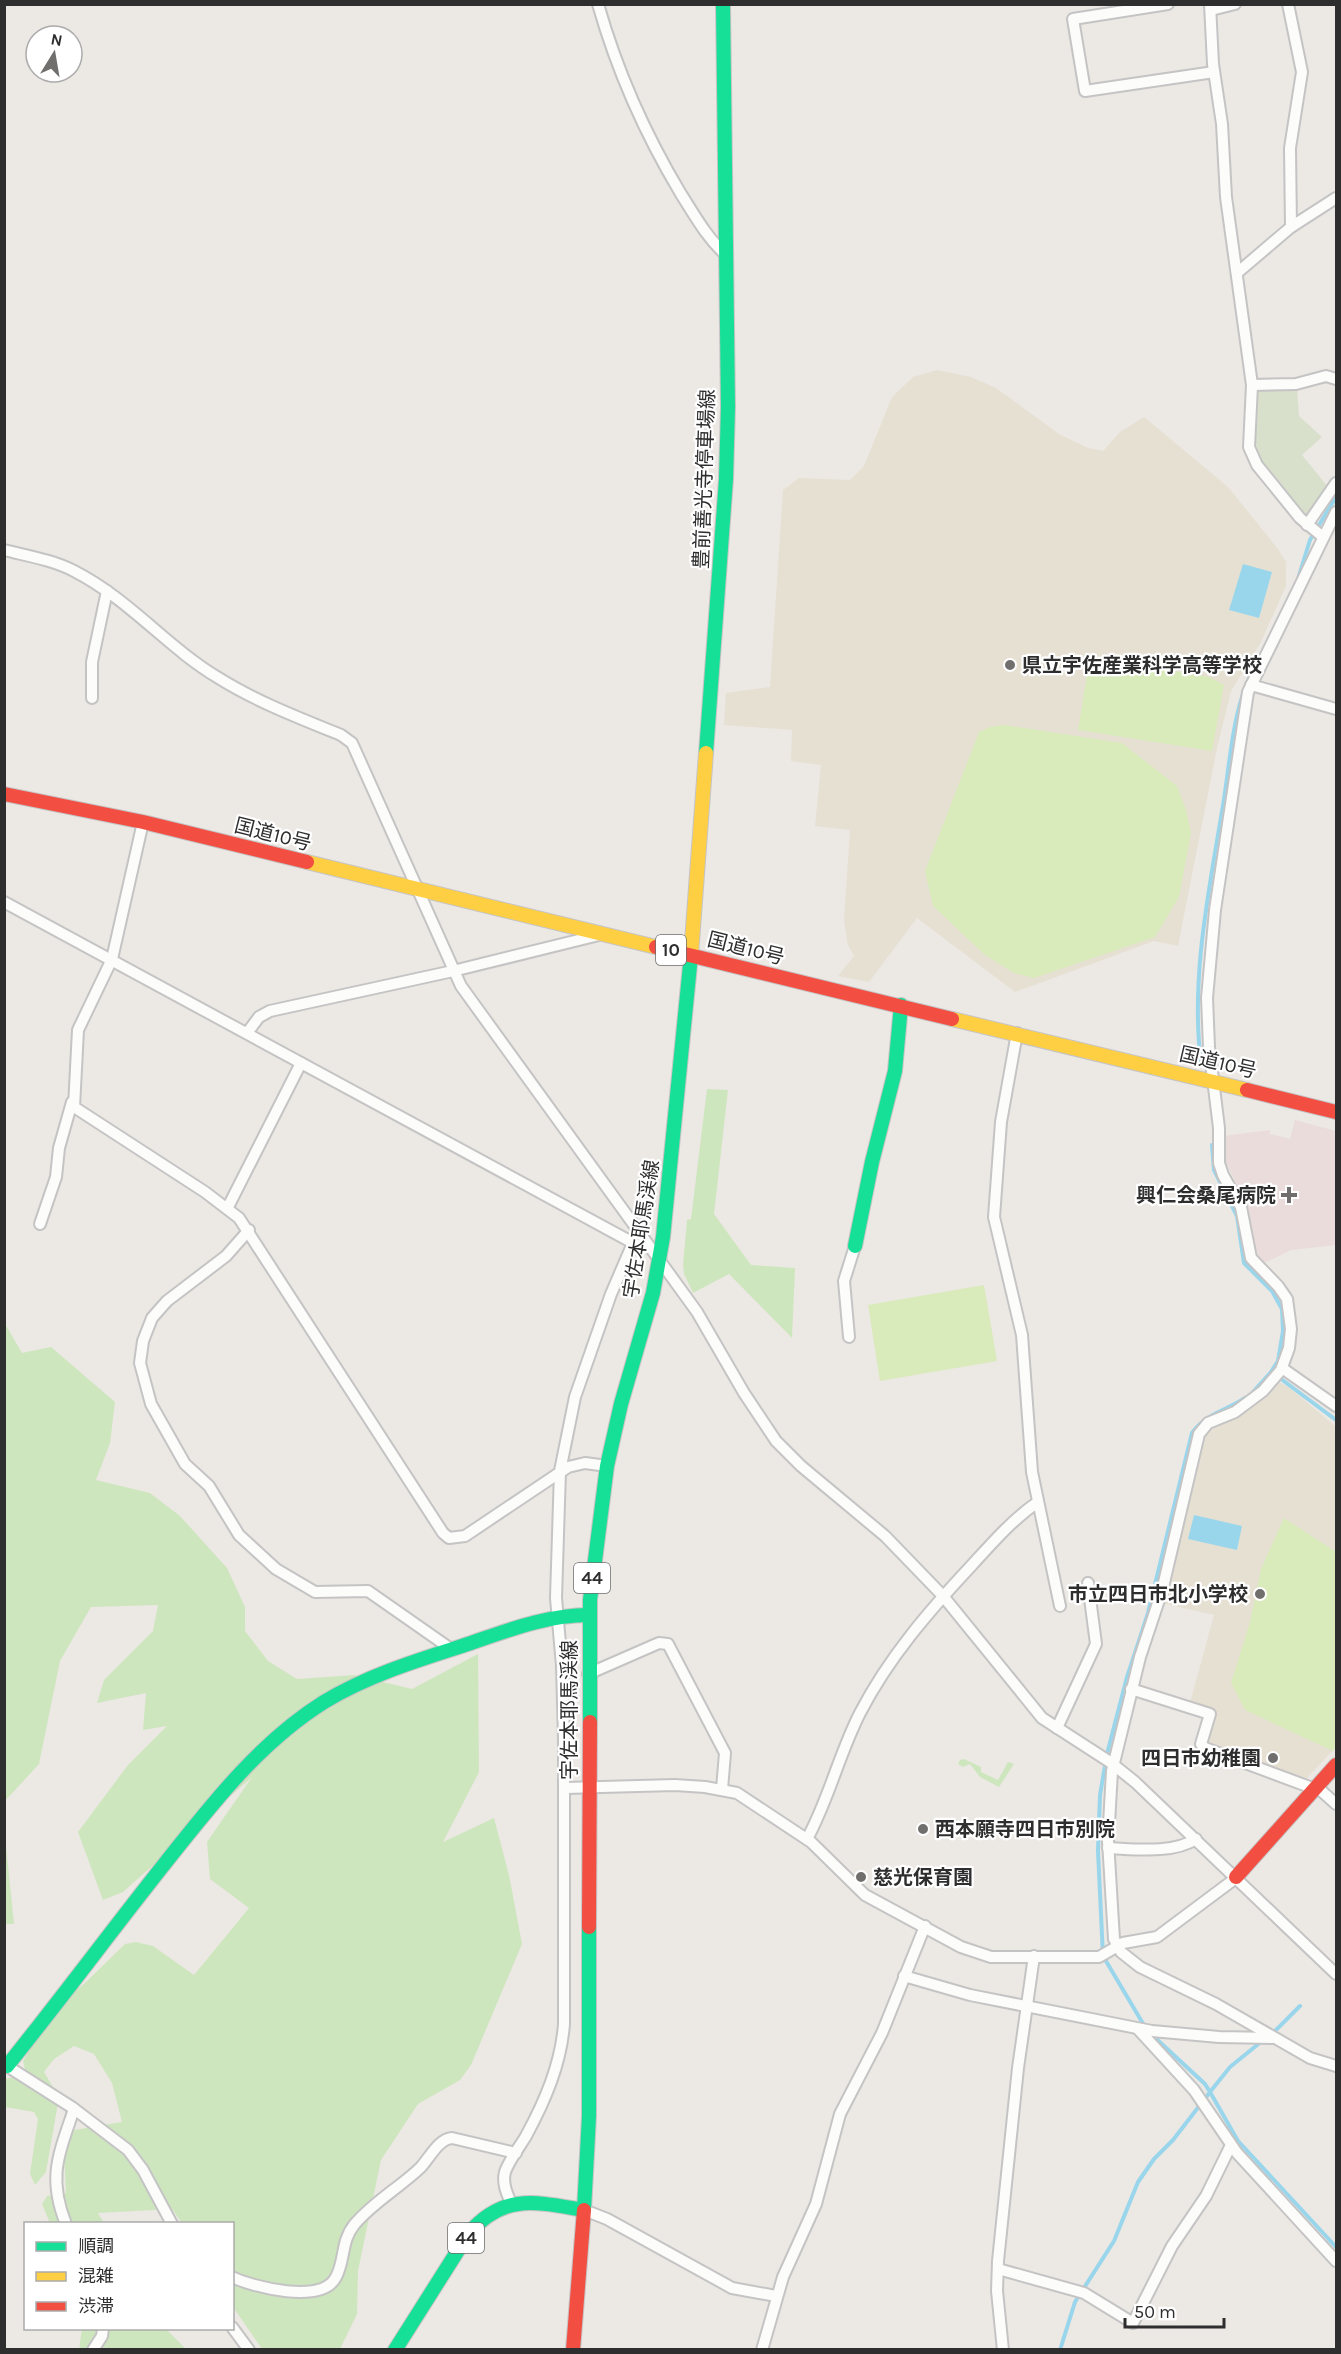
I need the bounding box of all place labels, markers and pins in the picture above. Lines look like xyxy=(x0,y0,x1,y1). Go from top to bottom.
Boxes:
place label: 県立宇佐産業科学高等学校 xyxy=(1022,654,1262,677)
marker: 県立宇佐産業科学高等学校 xyxy=(1003,658,1017,672)
place label: 興仁会桑尾病院 xyxy=(1136,1184,1276,1207)
marker: 興仁会桑尾病院 xyxy=(1280,1186,1298,1204)
place label: 市立四日市北小学校 xyxy=(1068,1583,1248,1606)
marker: 市立四日市北小学校 xyxy=(1253,1587,1267,1601)
place label: 四日市幼稚園 xyxy=(1141,1747,1261,1770)
marker: 四日市幼稚園 xyxy=(1266,1751,1280,1765)
place label: 西本願寺四日市別院 xyxy=(935,1818,1115,1841)
marker: 西本願寺四日市別院 xyxy=(916,1822,930,1836)
place label: 慈光保育園 xyxy=(873,1866,973,1889)
marker: 慈光保育園 xyxy=(854,1870,868,1884)

